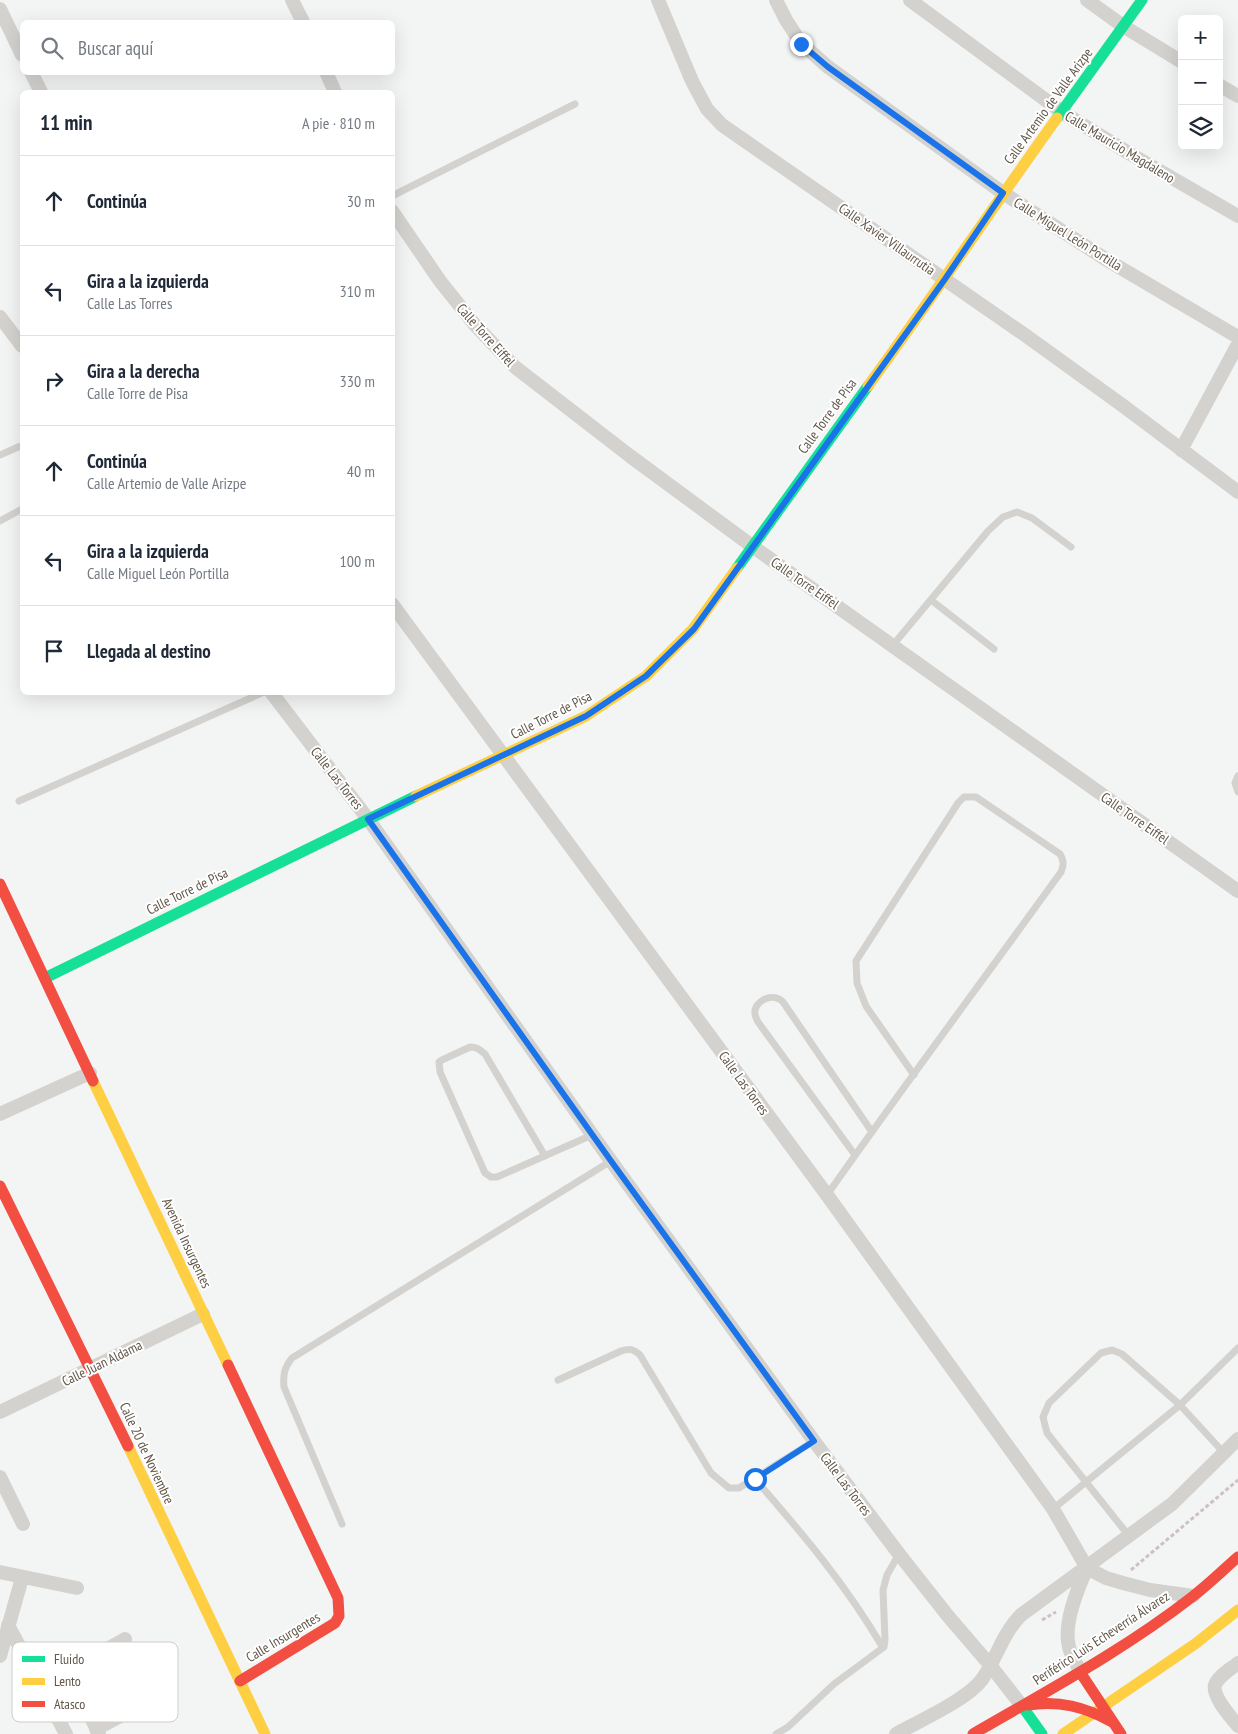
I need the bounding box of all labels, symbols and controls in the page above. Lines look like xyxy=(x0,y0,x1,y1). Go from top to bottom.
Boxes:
map controls xyxy=(1178,15,1223,150)
button: + xyxy=(1178,15,1223,60)
search box xyxy=(20,20,395,75)
route end xyxy=(790,33,813,56)
icon: search xyxy=(38,34,66,62)
text: Buscar aquí xyxy=(78,36,153,60)
street label: Calle Artemio de Valle Arizpe xyxy=(1000,44,1096,168)
button: − xyxy=(1178,60,1223,105)
button: layers xyxy=(1178,105,1223,150)
street label: Calle Mauricio Magdaleno xyxy=(1062,107,1178,187)
text: 11 min xyxy=(40,109,92,136)
text: A pie · 810 m xyxy=(302,113,375,133)
icon: ahead xyxy=(40,187,68,215)
text: Continúa xyxy=(87,189,147,213)
text: 30 m xyxy=(347,191,375,211)
street label: Calle Miguel León Portilla xyxy=(1010,193,1126,275)
street label: Calle Xavier Villaurrutia xyxy=(835,199,939,279)
text: Gira a la izquierda xyxy=(87,269,209,293)
icon: left xyxy=(40,277,68,305)
text: 310 m xyxy=(340,281,375,301)
text: Calle Las Torres xyxy=(87,293,172,313)
street label: Calle Torre Eiffel xyxy=(453,300,520,371)
text: Gira a la derecha xyxy=(87,359,200,383)
icon: right xyxy=(40,367,68,395)
text: 330 m xyxy=(340,371,375,391)
street label: Calle Torre de Pisa xyxy=(794,375,860,457)
text: Calle Torre de Pisa xyxy=(87,383,188,403)
text: Continúa xyxy=(87,449,147,473)
icon: ahead xyxy=(40,457,68,485)
text: 40 m xyxy=(347,461,375,481)
text: Calle Artemio de Valle Arizpe xyxy=(87,473,246,493)
text: Gira a la izquierda xyxy=(87,539,209,563)
icon: left xyxy=(40,547,68,575)
text: 100 m xyxy=(340,551,375,571)
street label: Calle Torre Eiffel xyxy=(767,553,843,614)
text: Calle Miguel León Portilla xyxy=(87,563,229,583)
icon: arrive xyxy=(40,637,68,665)
text: Llegada al destino xyxy=(87,639,211,663)
street label: Calle Torre de Pisa xyxy=(507,687,595,743)
street label: Calle Las Torres xyxy=(307,743,367,813)
street label: Calle Torre Eiffel xyxy=(1097,788,1173,849)
street label: Calle Torre de Pisa xyxy=(143,864,231,918)
street label: Calle Las Torres xyxy=(715,1047,773,1119)
street label: Avenida Insurgentes xyxy=(158,1195,216,1291)
street label: Calle Juan Aldama xyxy=(59,1336,145,1390)
street label: Calle 20 de Noviembre xyxy=(116,1399,178,1507)
street label: Calle Las Torres xyxy=(816,1449,876,1519)
route start xyxy=(744,1468,767,1491)
street label: Periférico Luis Echeverría Álvarez xyxy=(1029,1587,1173,1689)
street label: Calle Insurgentes xyxy=(243,1608,324,1666)
legend xyxy=(12,1642,178,1722)
text: Fluido xyxy=(54,1650,84,1668)
text: Lento xyxy=(54,1672,81,1690)
text: Atasco xyxy=(54,1695,85,1713)

